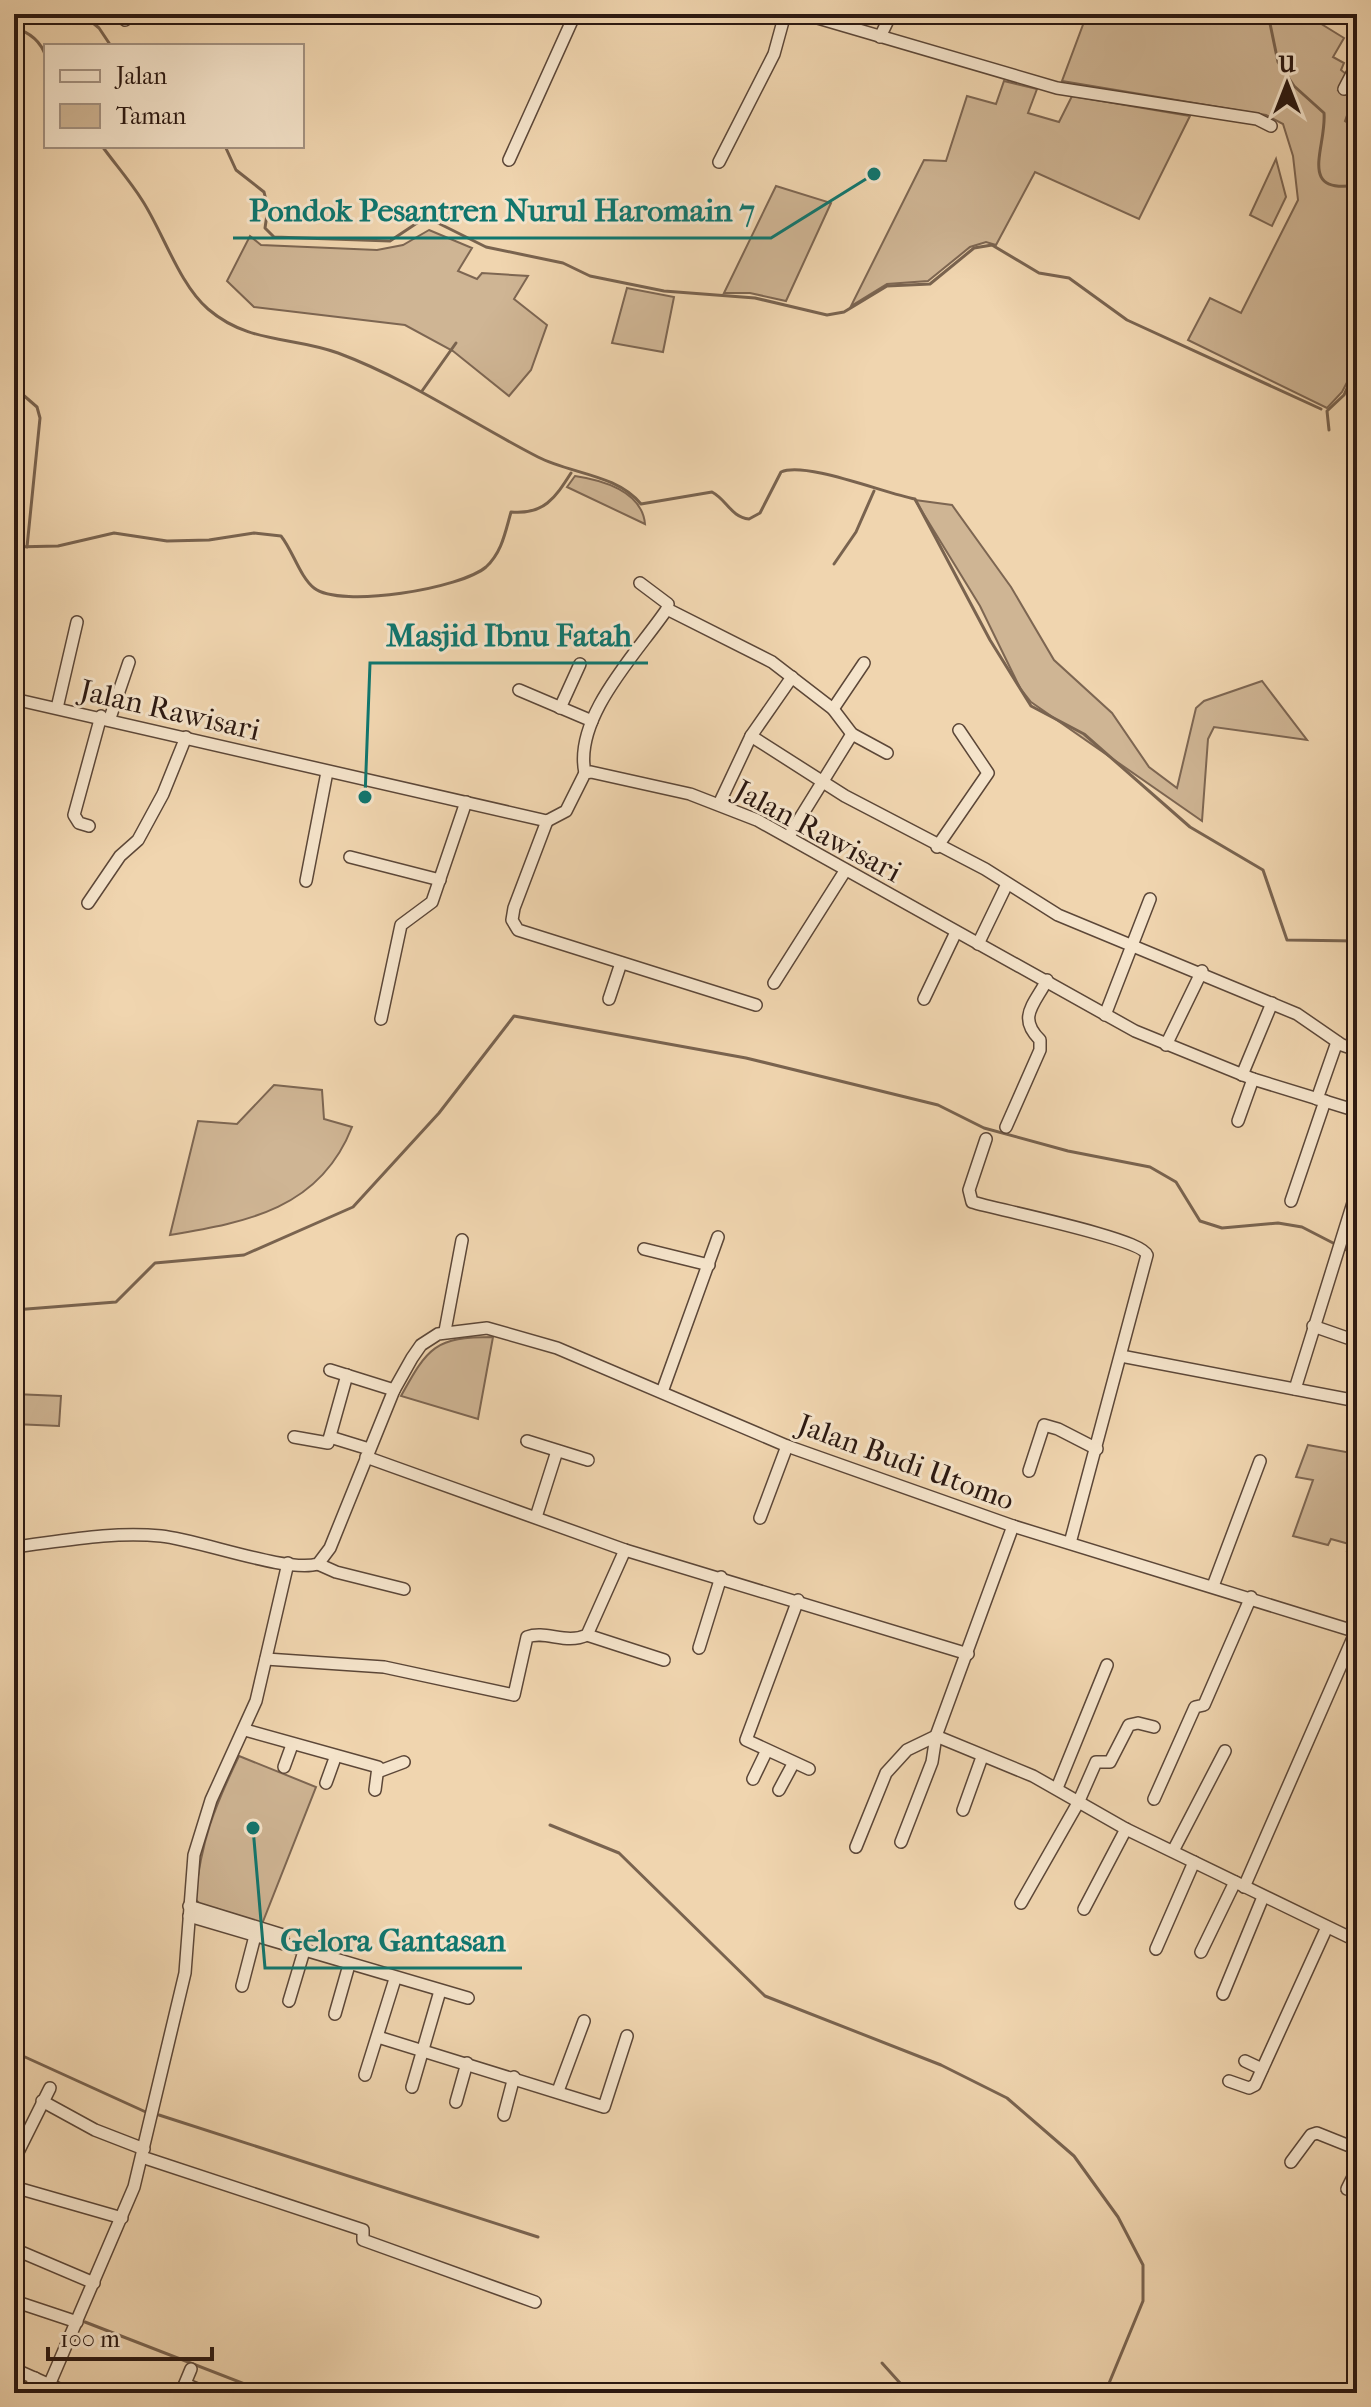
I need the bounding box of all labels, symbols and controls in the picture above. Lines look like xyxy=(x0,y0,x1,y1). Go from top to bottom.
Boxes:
legend xyxy=(44,44,304,148)
north arrow xyxy=(1247,44,1327,124)
text: U xyxy=(1277,52,1296,78)
text: Jalan xyxy=(114,62,167,90)
text: Taman xyxy=(116,102,186,130)
callout: Pondok Pesantren Nurul Haromain 7 xyxy=(233,182,771,238)
text: Pondok Pesantren Nurul Haromain 7 xyxy=(249,192,756,229)
callout: Masjid Ibnu Fatah xyxy=(370,607,648,663)
text: Masjid Ibnu Fatah xyxy=(386,617,633,654)
street label: Jalan Rawisari xyxy=(74,672,264,748)
street label: Jalan Rawisari xyxy=(727,772,907,890)
street label: Jalan Budi Utomo xyxy=(791,1406,1019,1518)
callout: Gelora Gantasan xyxy=(265,1912,522,1968)
text: Gelora Gantasan xyxy=(280,1922,506,1959)
scale bar xyxy=(48,2311,212,2361)
text: 100 m xyxy=(60,2325,120,2353)

